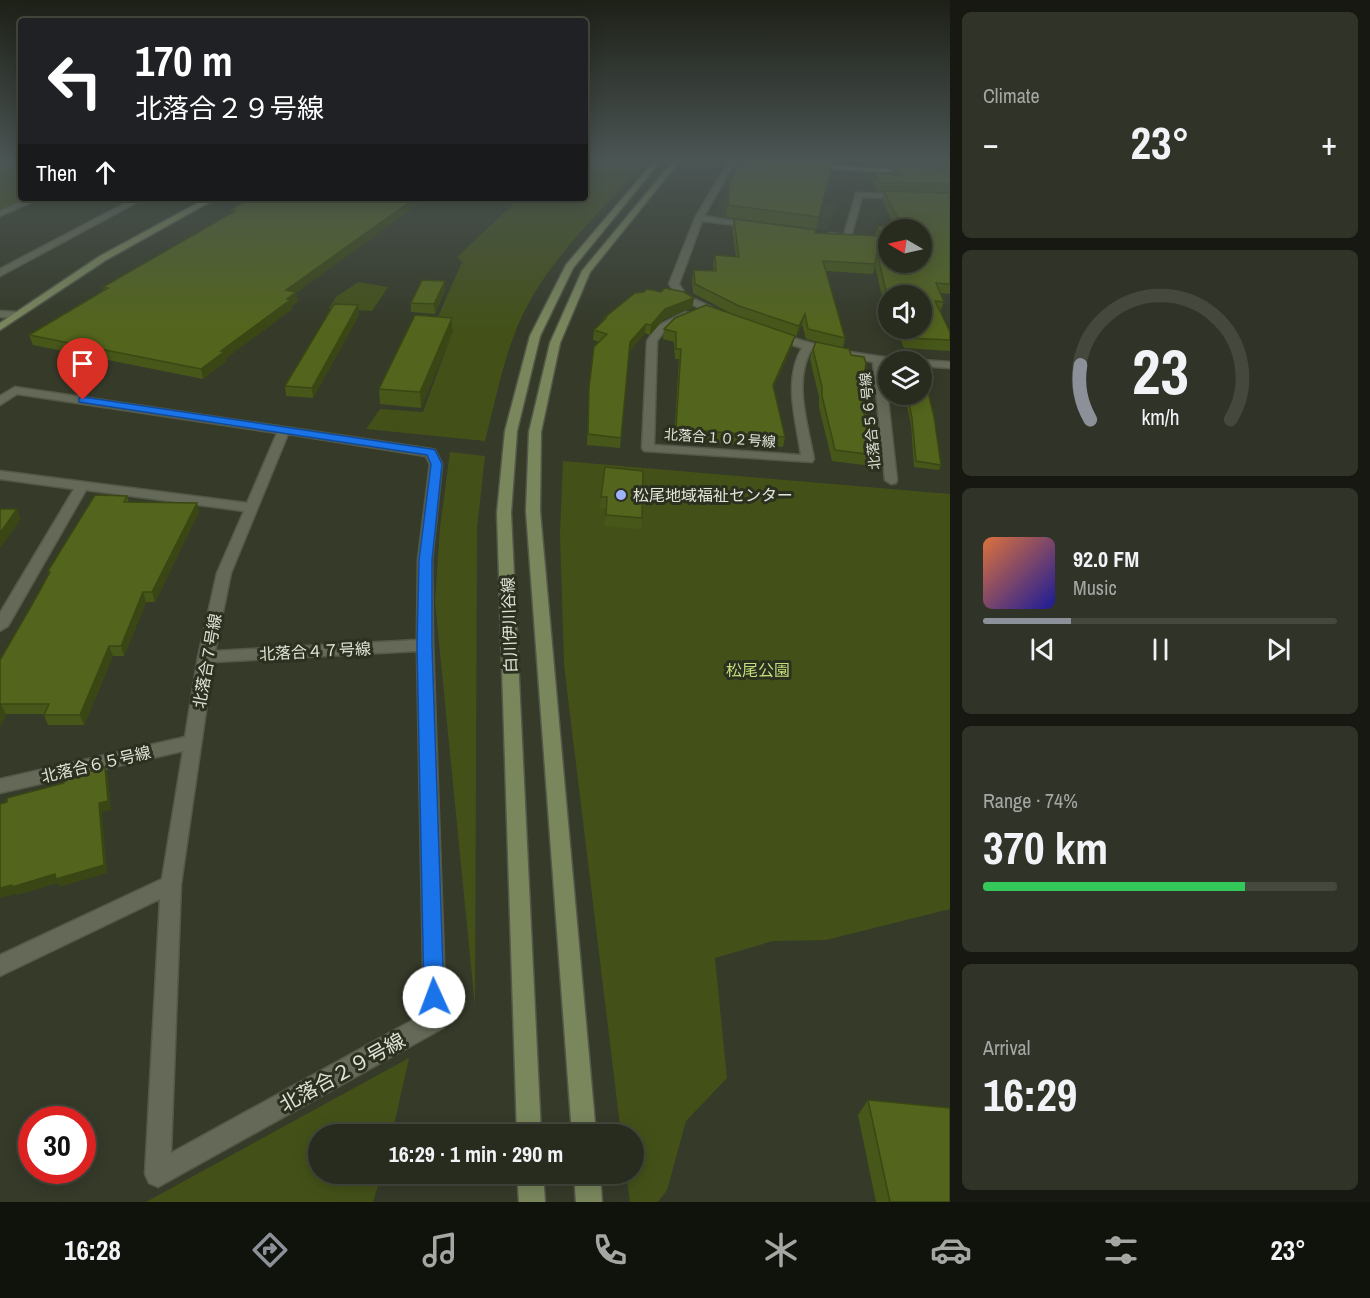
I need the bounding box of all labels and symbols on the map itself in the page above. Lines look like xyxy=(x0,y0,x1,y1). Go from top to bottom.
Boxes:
north arrow xyxy=(878,219,932,273)
pin xyxy=(57,338,108,400)
street label: 北落合５６号線 xyxy=(856,371,884,471)
street label: 北落合１０２号線 xyxy=(664,425,776,451)
place label: 松尾地域福祉センター xyxy=(633,484,793,506)
marker: 松尾地域福祉センター xyxy=(614,488,628,502)
street label: 白川伊川谷線 xyxy=(496,577,522,673)
street label: 北落合７号線 xyxy=(188,612,226,710)
street label: 北落合４７号線 xyxy=(258,637,372,665)
park label: 松尾公園 xyxy=(726,659,790,681)
street label: 北落合６５号線 xyxy=(39,741,153,787)
position arrow xyxy=(402,965,466,1029)
street label: 北落合２９号線 xyxy=(274,1026,410,1118)
speed limit sign: 30 xyxy=(18,1106,96,1184)

